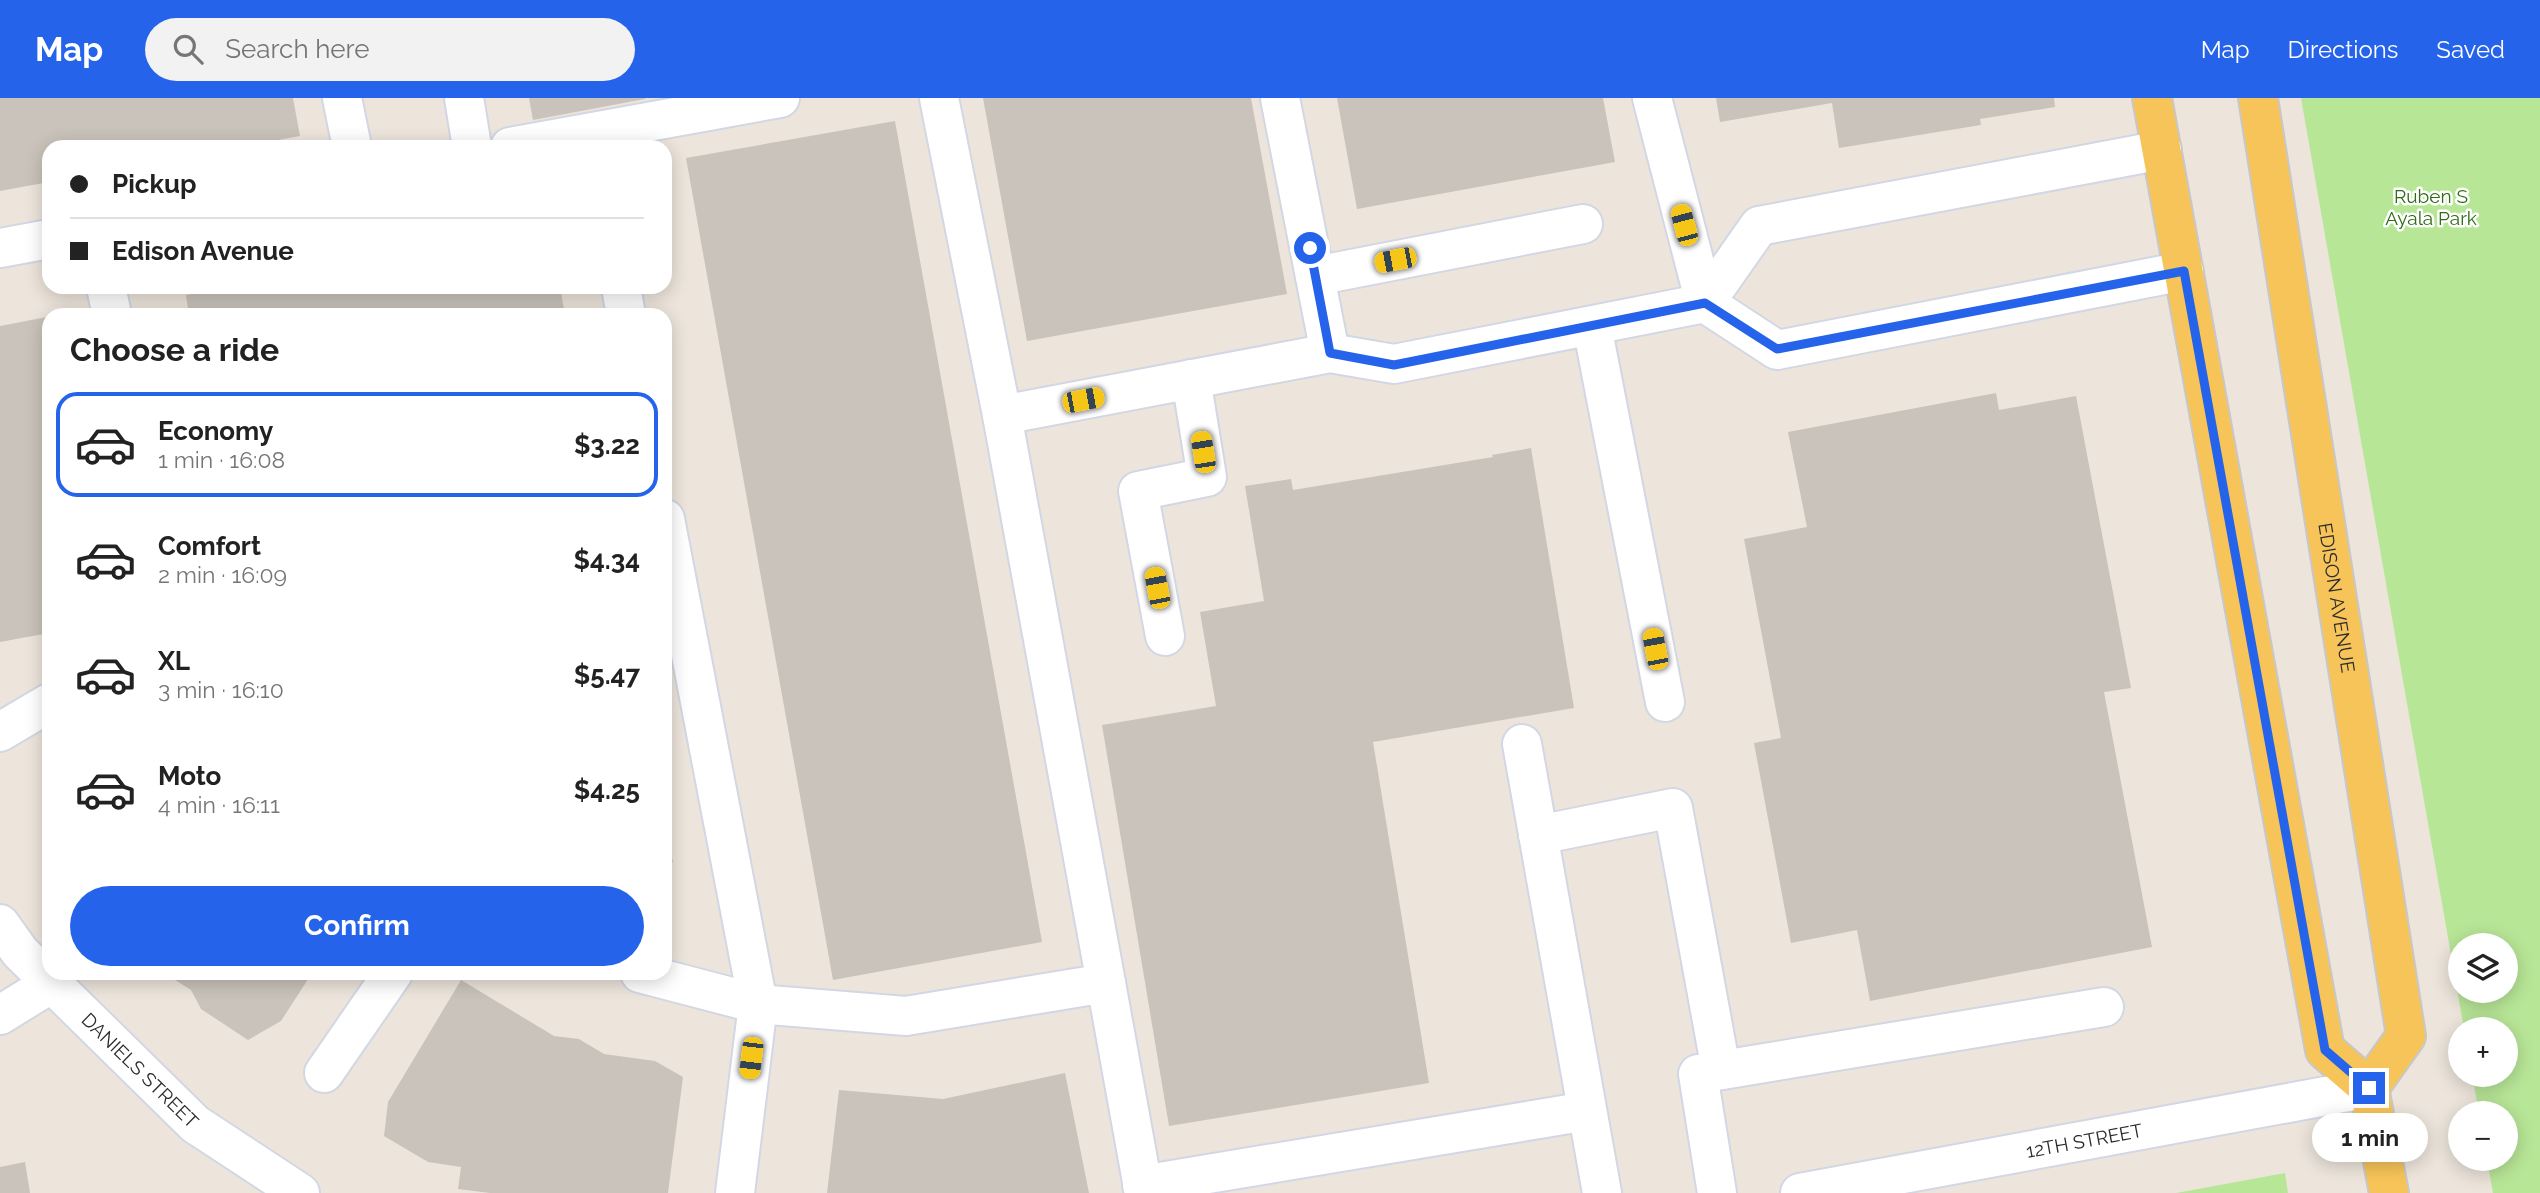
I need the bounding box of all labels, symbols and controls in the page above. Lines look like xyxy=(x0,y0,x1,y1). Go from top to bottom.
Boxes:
search box xyxy=(145,18,635,81)
text: Map xyxy=(35,30,103,69)
icon: search xyxy=(169,30,207,68)
text: Search here xyxy=(225,34,370,64)
text: Map xyxy=(2201,35,2250,64)
text: Directions xyxy=(2288,35,2398,64)
text: Saved xyxy=(2436,35,2505,64)
text: Pickup xyxy=(112,169,197,199)
park label: Ruben S Ayala Park xyxy=(2385,185,2477,229)
car xyxy=(1669,202,1700,248)
route start xyxy=(1294,232,1326,264)
text: Edison Avenue xyxy=(112,236,294,266)
car xyxy=(1373,246,1418,274)
text: Choose a ride xyxy=(70,331,279,368)
car xyxy=(1061,386,1106,414)
icon: car xyxy=(74,413,137,476)
text: Economy xyxy=(158,416,273,446)
text: $3.22 xyxy=(574,430,640,460)
car xyxy=(1190,430,1217,474)
text: 1 min · 16:08 xyxy=(158,446,285,473)
street label: EDISON AVENUE xyxy=(2314,521,2360,674)
icon: car xyxy=(74,528,137,591)
text: Comfort xyxy=(158,531,261,561)
text: $4.34 xyxy=(573,545,640,575)
text: 2 min · 16:09 xyxy=(158,561,287,588)
car xyxy=(1143,565,1172,611)
car xyxy=(1641,626,1670,672)
icon: car xyxy=(74,643,137,706)
text: XL xyxy=(158,646,190,676)
text: $5.47 xyxy=(574,660,640,690)
text: 3 min · 16:10 xyxy=(158,676,284,703)
icon: car xyxy=(74,758,137,821)
text: Moto xyxy=(158,761,221,791)
text: $4.25 xyxy=(574,775,640,805)
text: 4 min · 16:11 xyxy=(158,791,280,818)
button: Confirm xyxy=(70,886,644,966)
map controls xyxy=(2448,933,2518,1171)
button: layers xyxy=(2448,933,2518,1003)
street label: DANIELS STREET xyxy=(77,1008,203,1133)
button: + xyxy=(2448,1017,2518,1087)
car xyxy=(739,1036,764,1080)
route end xyxy=(2353,1072,2385,1104)
button: − xyxy=(2448,1101,2518,1171)
callout: 1 min xyxy=(2311,1112,2427,1162)
street label: 12TH STREET xyxy=(2024,1119,2144,1162)
text: 1 min xyxy=(2341,1124,2399,1151)

